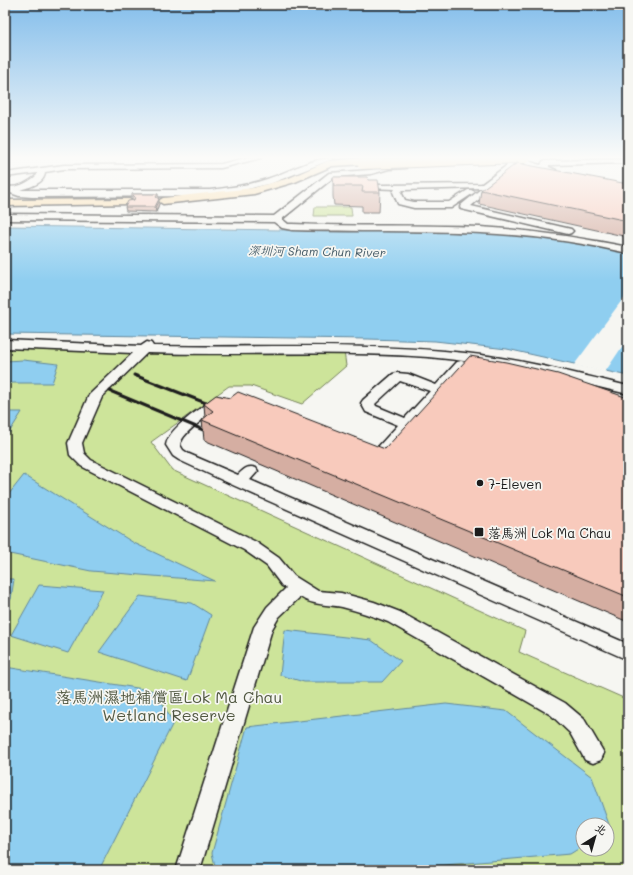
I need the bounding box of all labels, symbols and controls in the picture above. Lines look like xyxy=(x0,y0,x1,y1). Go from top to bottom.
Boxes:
water label: 深圳河 Sham Chun River xyxy=(248,242,386,260)
place label: 7-Eleven xyxy=(488,475,542,492)
marker: 7-Eleven xyxy=(475,478,485,488)
place label: 落馬洲 Lok Ma Chau xyxy=(488,524,611,541)
marker: 落馬洲 Lok Ma Chau xyxy=(473,526,485,538)
park label: 落馬洲濕地補償區Lok Ma Chau Wetland Reserve xyxy=(56,686,282,725)
north arrow xyxy=(575,817,615,857)
text: 北 xyxy=(592,819,610,838)

